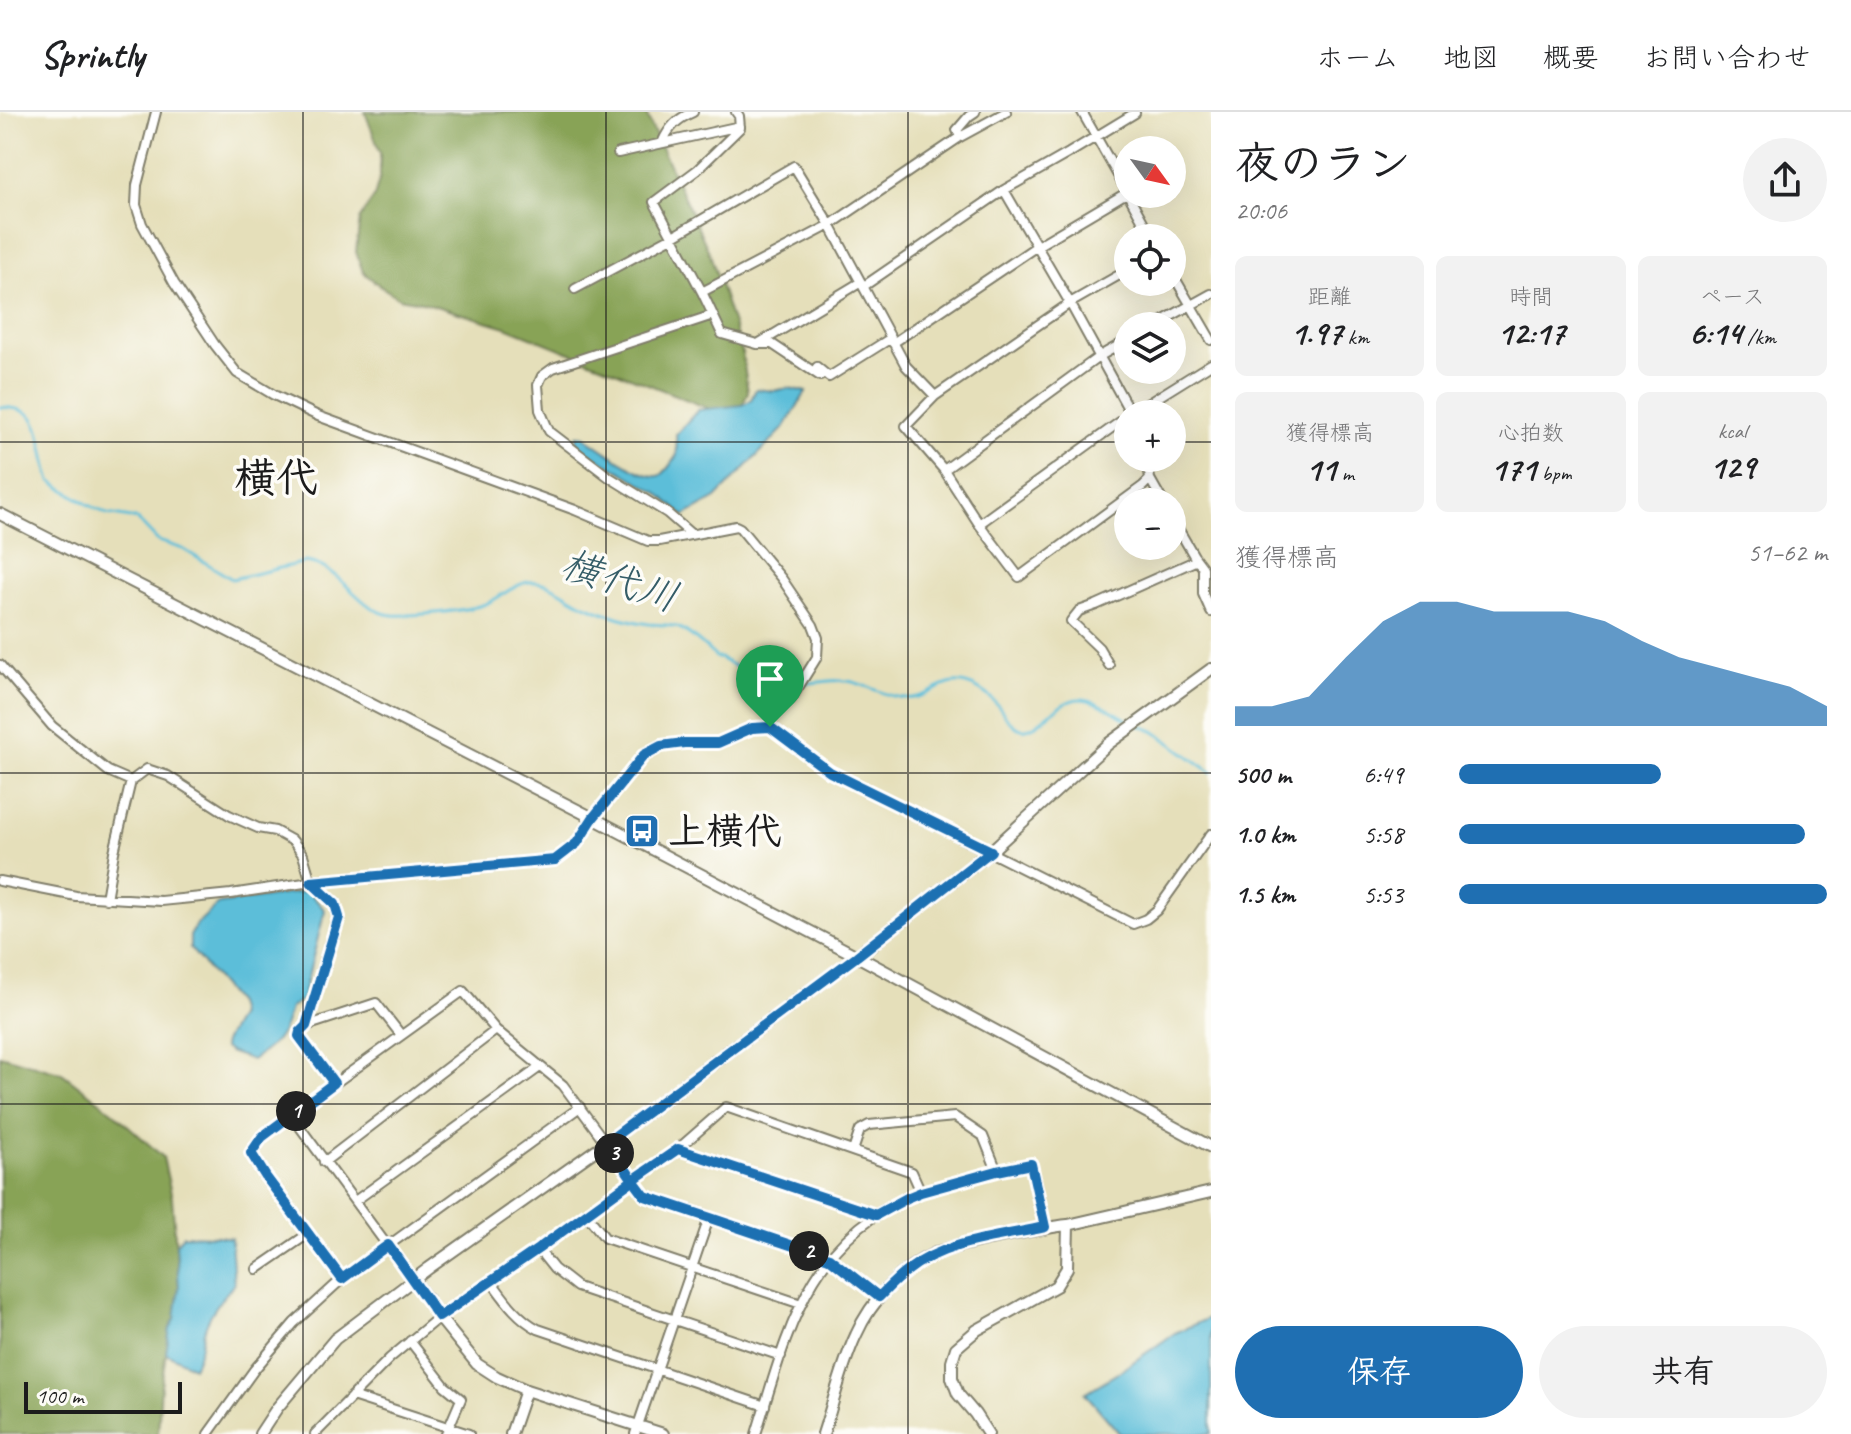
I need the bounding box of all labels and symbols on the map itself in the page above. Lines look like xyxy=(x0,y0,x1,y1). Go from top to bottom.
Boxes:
north arrow xyxy=(1114,136,1186,208)
district label: 横代 xyxy=(234,452,318,505)
water label: 横代川 xyxy=(555,539,685,623)
pin xyxy=(736,645,804,727)
place label: 上横代 xyxy=(668,808,782,855)
bus stop icon: 上横代 xyxy=(623,812,661,850)
pin: 1 xyxy=(276,1091,316,1131)
pin: 3 xyxy=(594,1133,634,1173)
pin: 2 xyxy=(789,1231,829,1271)
scale bar xyxy=(24,1378,182,1414)

